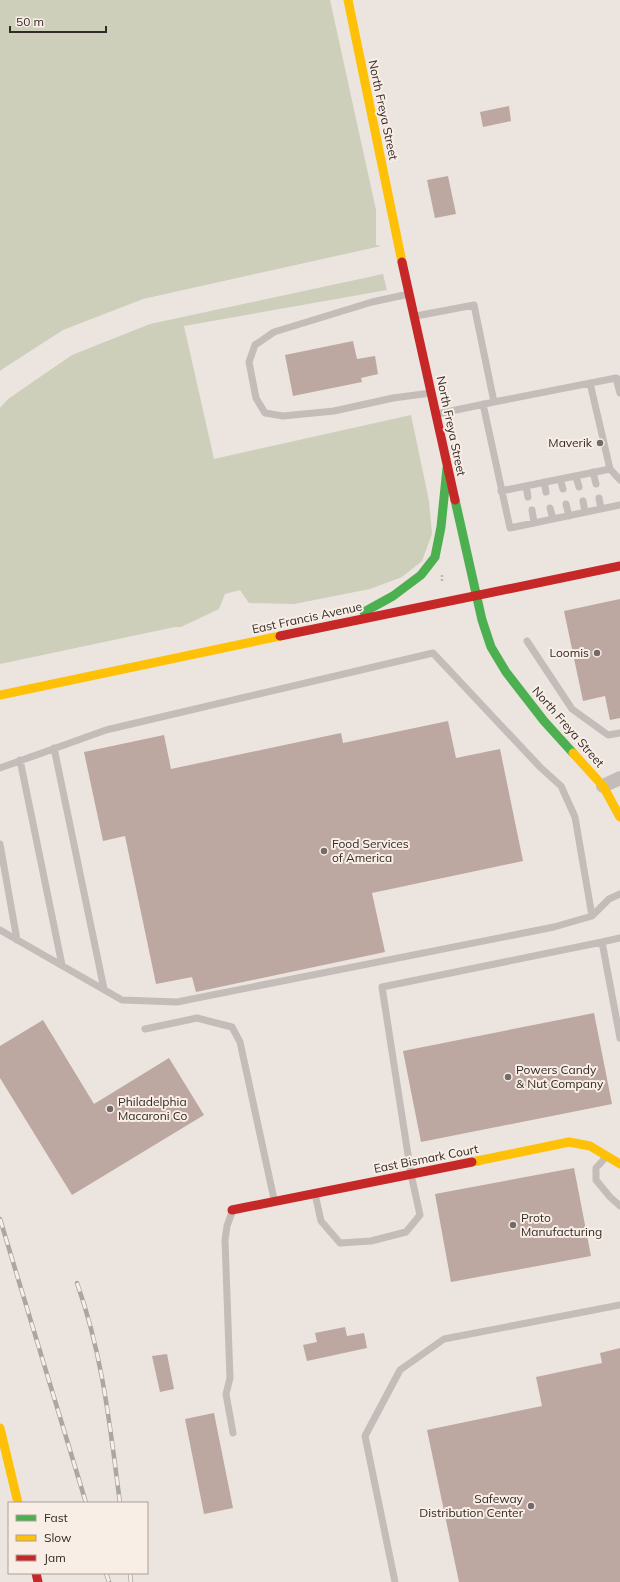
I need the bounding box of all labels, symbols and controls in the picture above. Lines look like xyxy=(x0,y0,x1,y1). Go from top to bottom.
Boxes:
scale bar xyxy=(10,8,106,34)
text: 50 m xyxy=(16,14,44,29)
street label: North Freya Street xyxy=(366,58,401,161)
street label: North Freya Street xyxy=(434,374,469,477)
place label: Maverik xyxy=(548,435,593,450)
marker: Maverik xyxy=(595,438,605,448)
street label: East Francis Avenue xyxy=(250,599,363,637)
place label: Loomis xyxy=(549,645,589,660)
marker: Loomis xyxy=(592,648,602,658)
street label: North Freya Street xyxy=(529,683,607,770)
place label: Food Services of America xyxy=(332,836,409,865)
marker: Food Services of America xyxy=(319,846,329,856)
place label: Powers Candy & Nut Company xyxy=(516,1062,604,1091)
marker: Powers Candy & Nut Company xyxy=(503,1072,513,1082)
place label: Philadelphia Macaroni Co xyxy=(118,1094,188,1123)
marker: Philadelphia Macaroni Co xyxy=(105,1104,115,1114)
street label: East Bismark Court xyxy=(372,1141,479,1176)
place label: Proto Manufacturing xyxy=(521,1210,602,1239)
marker: Proto Manufacturing xyxy=(508,1220,518,1230)
place label: Safeway Distribution Center xyxy=(419,1491,524,1520)
marker: Safeway Distribution Center xyxy=(526,1501,536,1511)
legend xyxy=(8,1502,148,1574)
text: Fast xyxy=(44,1510,68,1525)
text: Slow xyxy=(44,1530,72,1545)
text: Jam xyxy=(44,1550,66,1565)

